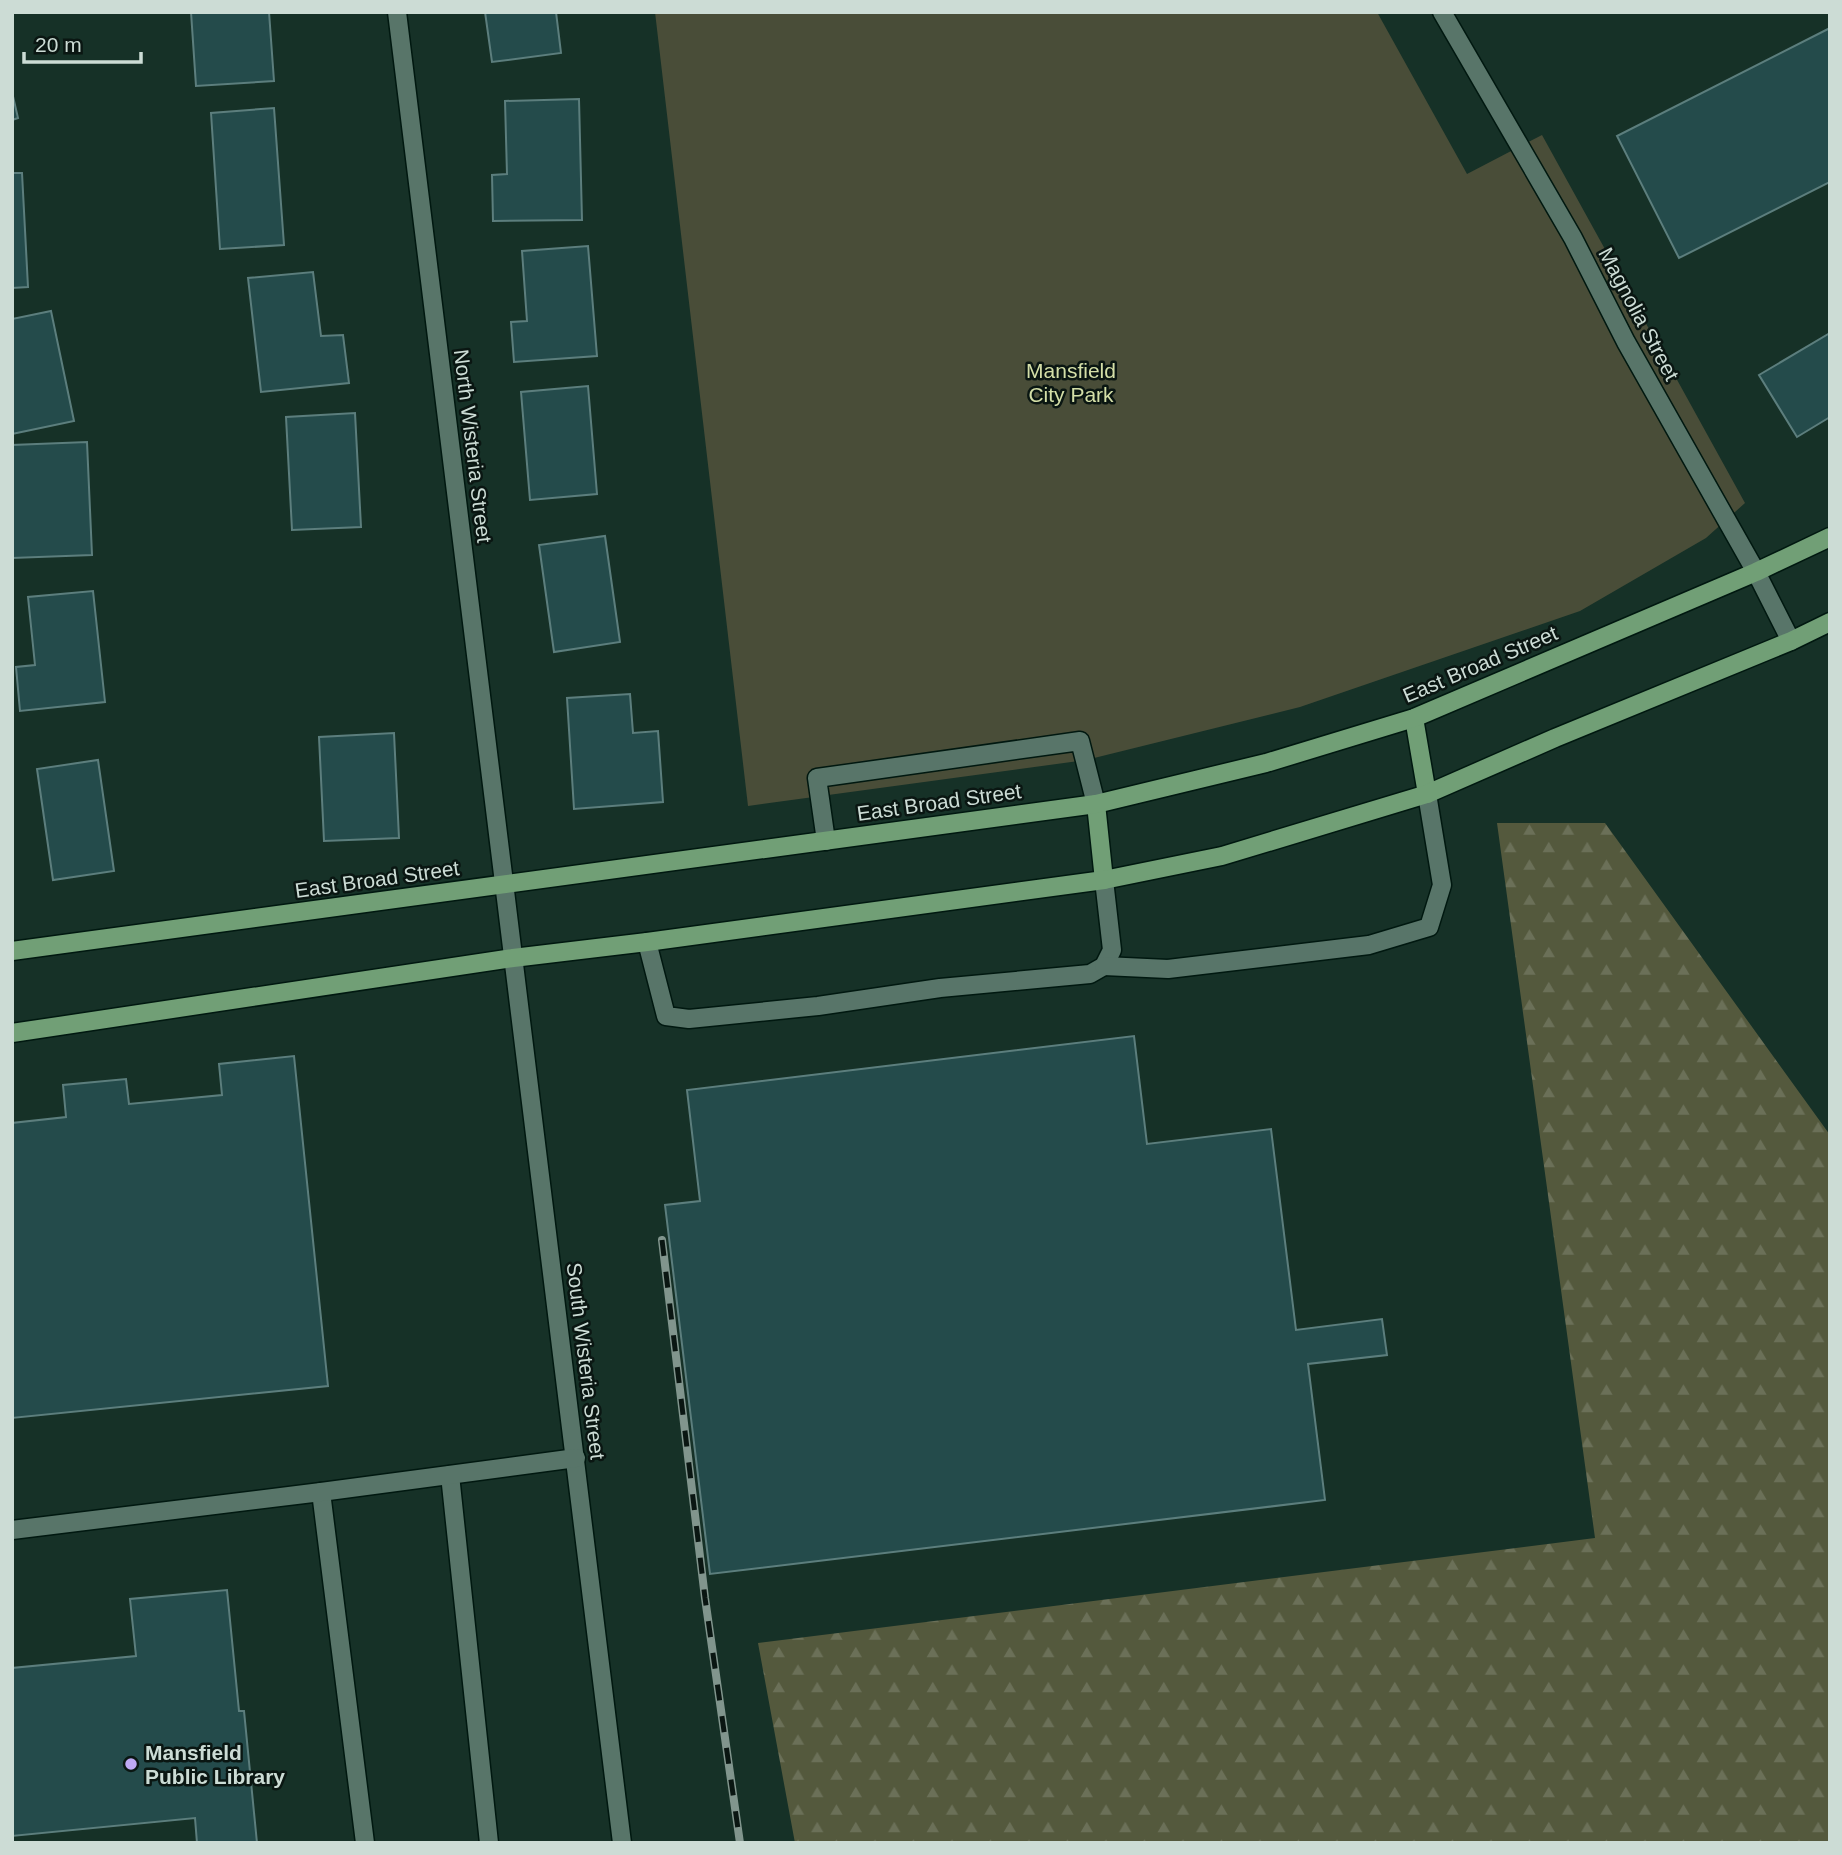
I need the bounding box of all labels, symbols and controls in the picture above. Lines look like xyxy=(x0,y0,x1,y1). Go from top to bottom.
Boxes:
scale bar xyxy=(24,21,142,65)
text: 20 m xyxy=(35,33,82,56)
street label: Magnolia Street xyxy=(1594,244,1684,384)
street label: North Wisteria Street xyxy=(450,348,496,544)
park label: Mansfield City Park xyxy=(1026,359,1116,406)
street label: East Broad Street xyxy=(1399,621,1561,707)
street label: East Broad Street xyxy=(855,779,1023,825)
street label: East Broad Street xyxy=(293,856,461,902)
street label: South Wisteria Street xyxy=(562,1261,610,1461)
place label: Mansfield Public Library xyxy=(145,1741,285,1788)
marker: Mansfield Public Library xyxy=(123,1756,139,1772)

